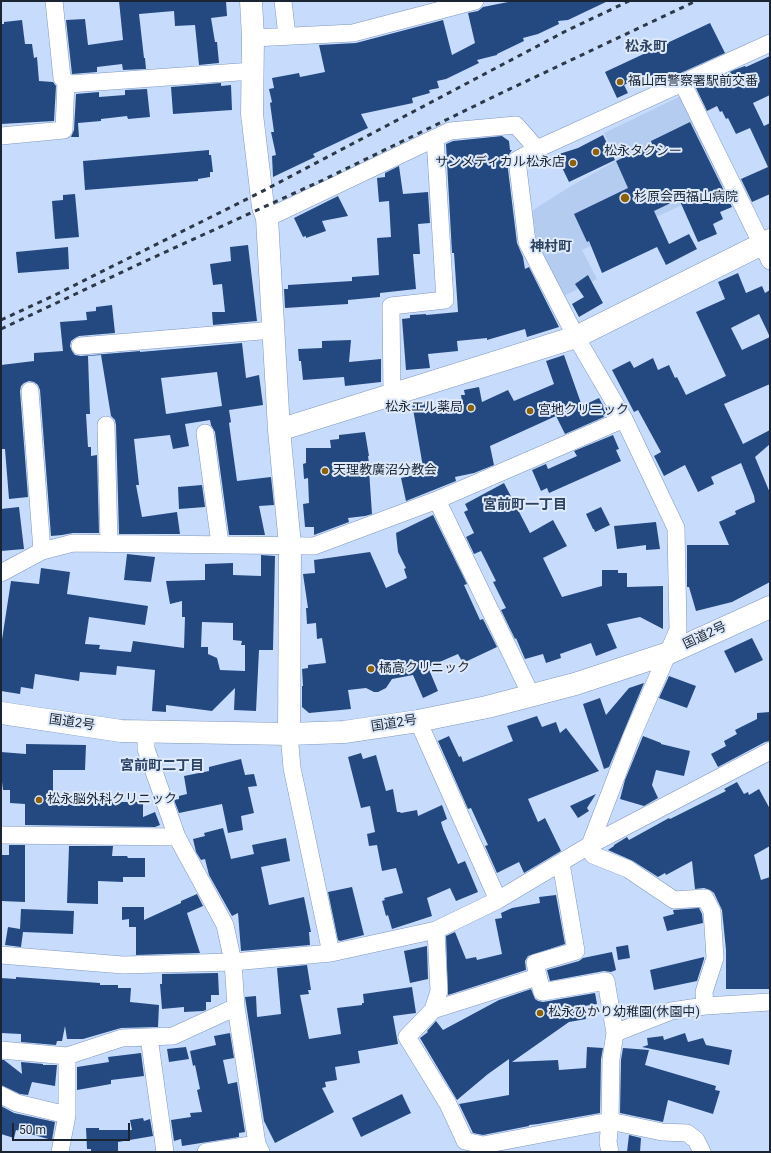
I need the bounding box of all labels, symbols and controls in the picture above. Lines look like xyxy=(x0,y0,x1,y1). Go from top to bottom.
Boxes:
district label: 松永町 xyxy=(625,39,667,55)
place label: 福山西警察署駅前交番 xyxy=(628,74,758,90)
marker: 福山西警察署駅前交番 xyxy=(615,77,625,87)
place label: 松永タクシー xyxy=(604,144,682,160)
marker: 松永タクシー xyxy=(591,147,601,157)
place label: サンメディカル松永店 xyxy=(435,155,565,171)
marker: サンメディカル松永店 xyxy=(568,158,578,168)
place label: 杉原会西福山病院 xyxy=(634,190,738,206)
marker: 杉原会西福山病院 xyxy=(619,192,631,204)
district label: 神村町 xyxy=(530,239,572,255)
place label: 松永エル薬局 xyxy=(385,400,463,416)
marker: 松永エル薬局 xyxy=(466,403,476,413)
place label: 宮地クリニック xyxy=(538,403,629,419)
marker: 宮地クリニック xyxy=(525,406,535,416)
place label: 天理教廣沼分教会 xyxy=(333,463,437,479)
marker: 天理教廣沼分教会 xyxy=(320,466,330,476)
district label: 宮前町一丁目 xyxy=(483,497,567,513)
street label: 国道2号 xyxy=(681,619,729,653)
place label: 橘高クリニック xyxy=(379,661,470,677)
marker: 橘高クリニック xyxy=(366,664,376,674)
street label: 国道2号 xyxy=(48,712,96,734)
street label: 国道2号 xyxy=(370,713,418,735)
district label: 宮前町二丁目 xyxy=(120,758,204,774)
place label: 松永脳外科クリニック xyxy=(47,792,177,808)
marker: 松永脳外科クリニック xyxy=(34,795,44,805)
place label: 松永ひかり幼稚園(休園中) xyxy=(548,1005,700,1021)
marker: 松永ひかり幼稚園(休園中) xyxy=(535,1008,545,1018)
scale bar xyxy=(14,1115,132,1141)
text: 50 m xyxy=(19,1123,46,1137)

